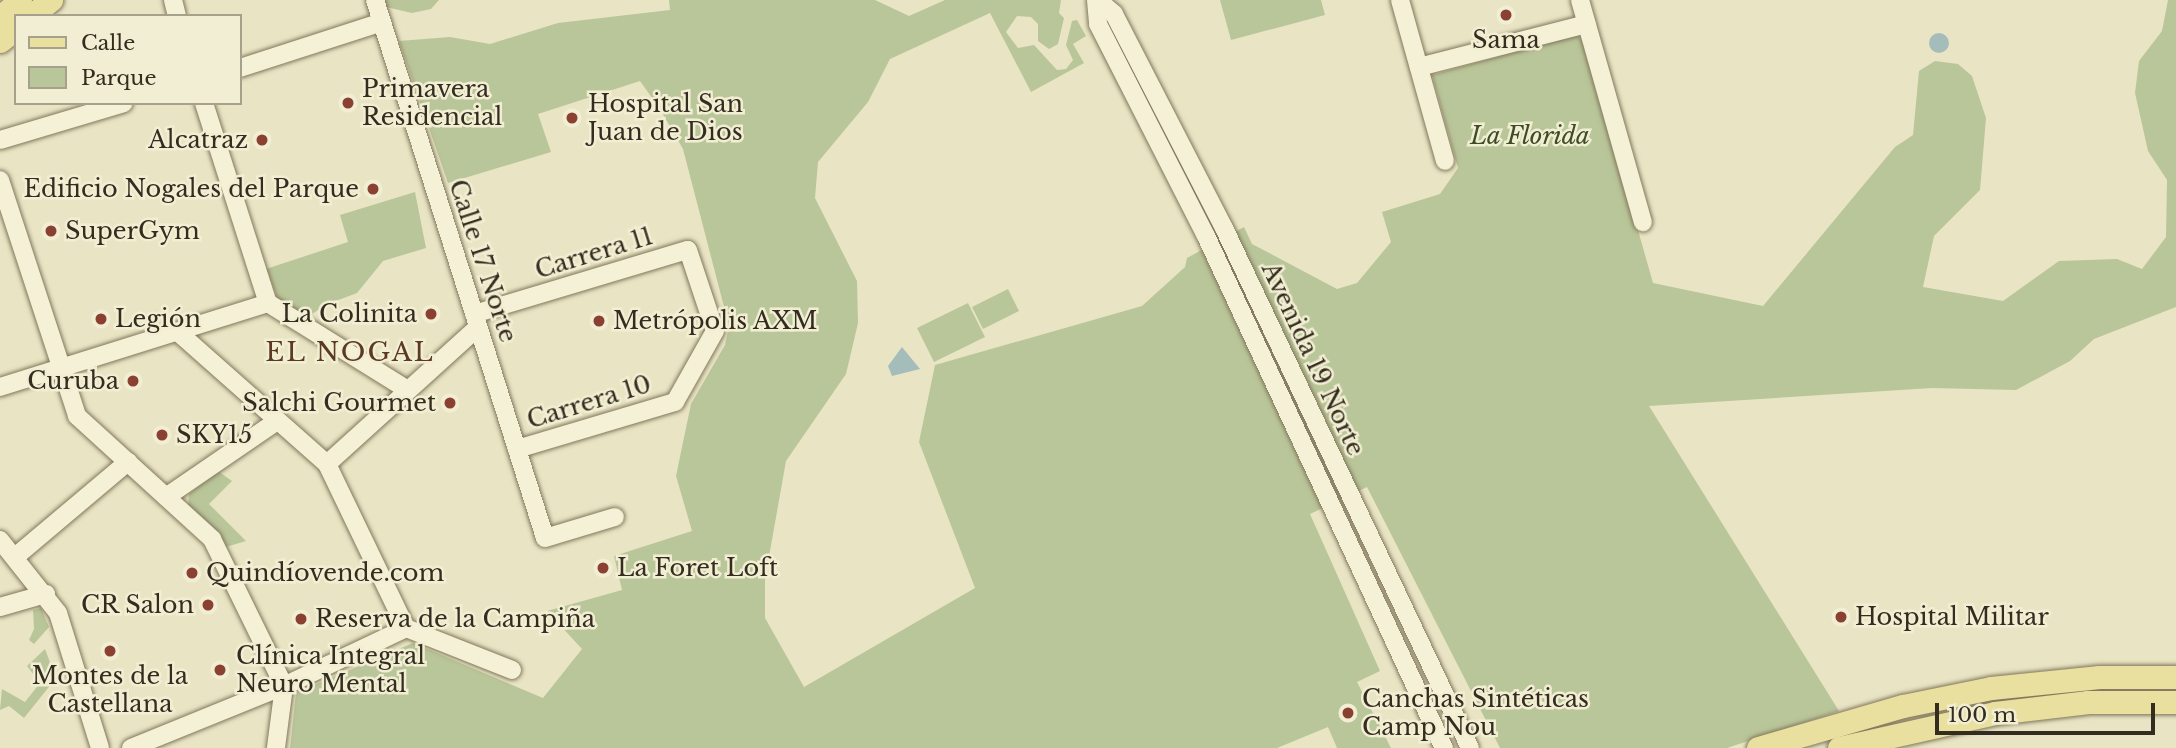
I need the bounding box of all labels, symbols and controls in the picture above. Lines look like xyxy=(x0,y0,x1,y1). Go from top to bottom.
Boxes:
marker: Sama xyxy=(1498,7,1514,23)
legend xyxy=(14,14,242,105)
place label: Sama xyxy=(1472,26,1540,54)
text: Calle xyxy=(81,30,135,56)
text: Parque xyxy=(81,65,156,91)
place label: Primavera Residencial xyxy=(362,75,502,131)
place label: Hospital San Juan de Dios xyxy=(588,90,743,146)
marker: Primavera Residencial xyxy=(340,95,356,111)
marker: Hospital San Juan de Dios xyxy=(562,108,582,128)
park label: La Florida xyxy=(1470,122,1590,150)
place label: Alcatraz xyxy=(148,126,248,154)
marker: Alcatraz xyxy=(254,132,270,148)
place label: Edificio Nogales del Parque xyxy=(23,175,359,203)
street label: Calle 17 Norte xyxy=(443,176,523,346)
marker: Edificio Nogales del Parque xyxy=(365,181,381,197)
place label: SuperGym xyxy=(65,217,200,245)
street label: Carrera 11 xyxy=(531,221,657,285)
marker: SuperGym xyxy=(43,223,59,239)
street label: Avenida 19 Norte xyxy=(1256,258,1370,460)
place label: La Colinita xyxy=(281,300,417,328)
place label: Legión xyxy=(115,305,201,333)
marker: La Colinita xyxy=(423,306,439,322)
place label: Metrópolis AXM xyxy=(613,307,818,335)
marker: Legión xyxy=(93,311,109,327)
marker: Metrópolis AXM xyxy=(591,313,607,329)
district label: EL NOGAL xyxy=(266,337,434,369)
place label: Curuba xyxy=(27,367,119,395)
street label: Carrera 10 xyxy=(523,369,655,435)
marker: Curuba xyxy=(125,373,141,389)
place label: Salchi Gourmet xyxy=(242,389,436,417)
marker: Salchi Gourmet xyxy=(442,395,458,411)
place label: SKY15 xyxy=(176,421,252,449)
marker: SKY15 xyxy=(154,427,170,443)
place label: La Foret Loft xyxy=(617,554,778,582)
place label: Quindíovende.com xyxy=(206,559,444,587)
marker: La Foret Loft xyxy=(595,560,611,576)
marker: Quindíovende.com xyxy=(184,565,200,581)
place label: CR Salon xyxy=(80,591,194,619)
marker: CR Salon xyxy=(200,597,216,613)
place label: Hospital Militar xyxy=(1855,603,2049,631)
place label: Reserva de la Campiña xyxy=(315,605,596,633)
marker: Hospital Militar xyxy=(1833,609,1849,625)
marker: Reserva de la Campiña xyxy=(293,611,309,627)
place label: Clínica Integral Neuro Mental xyxy=(236,642,425,698)
marker: Montes de la Castellana xyxy=(102,643,118,659)
marker: Clínica Integral Neuro Mental xyxy=(210,660,230,680)
place label: Montes de la Castellana xyxy=(32,662,188,718)
place label: Canchas Sintéticas Camp Nou xyxy=(1362,685,1589,741)
scale bar xyxy=(1938,688,2158,732)
text: 100 m xyxy=(1948,702,2016,728)
marker: Canchas Sintéticas Camp Nou xyxy=(1340,705,1356,721)

